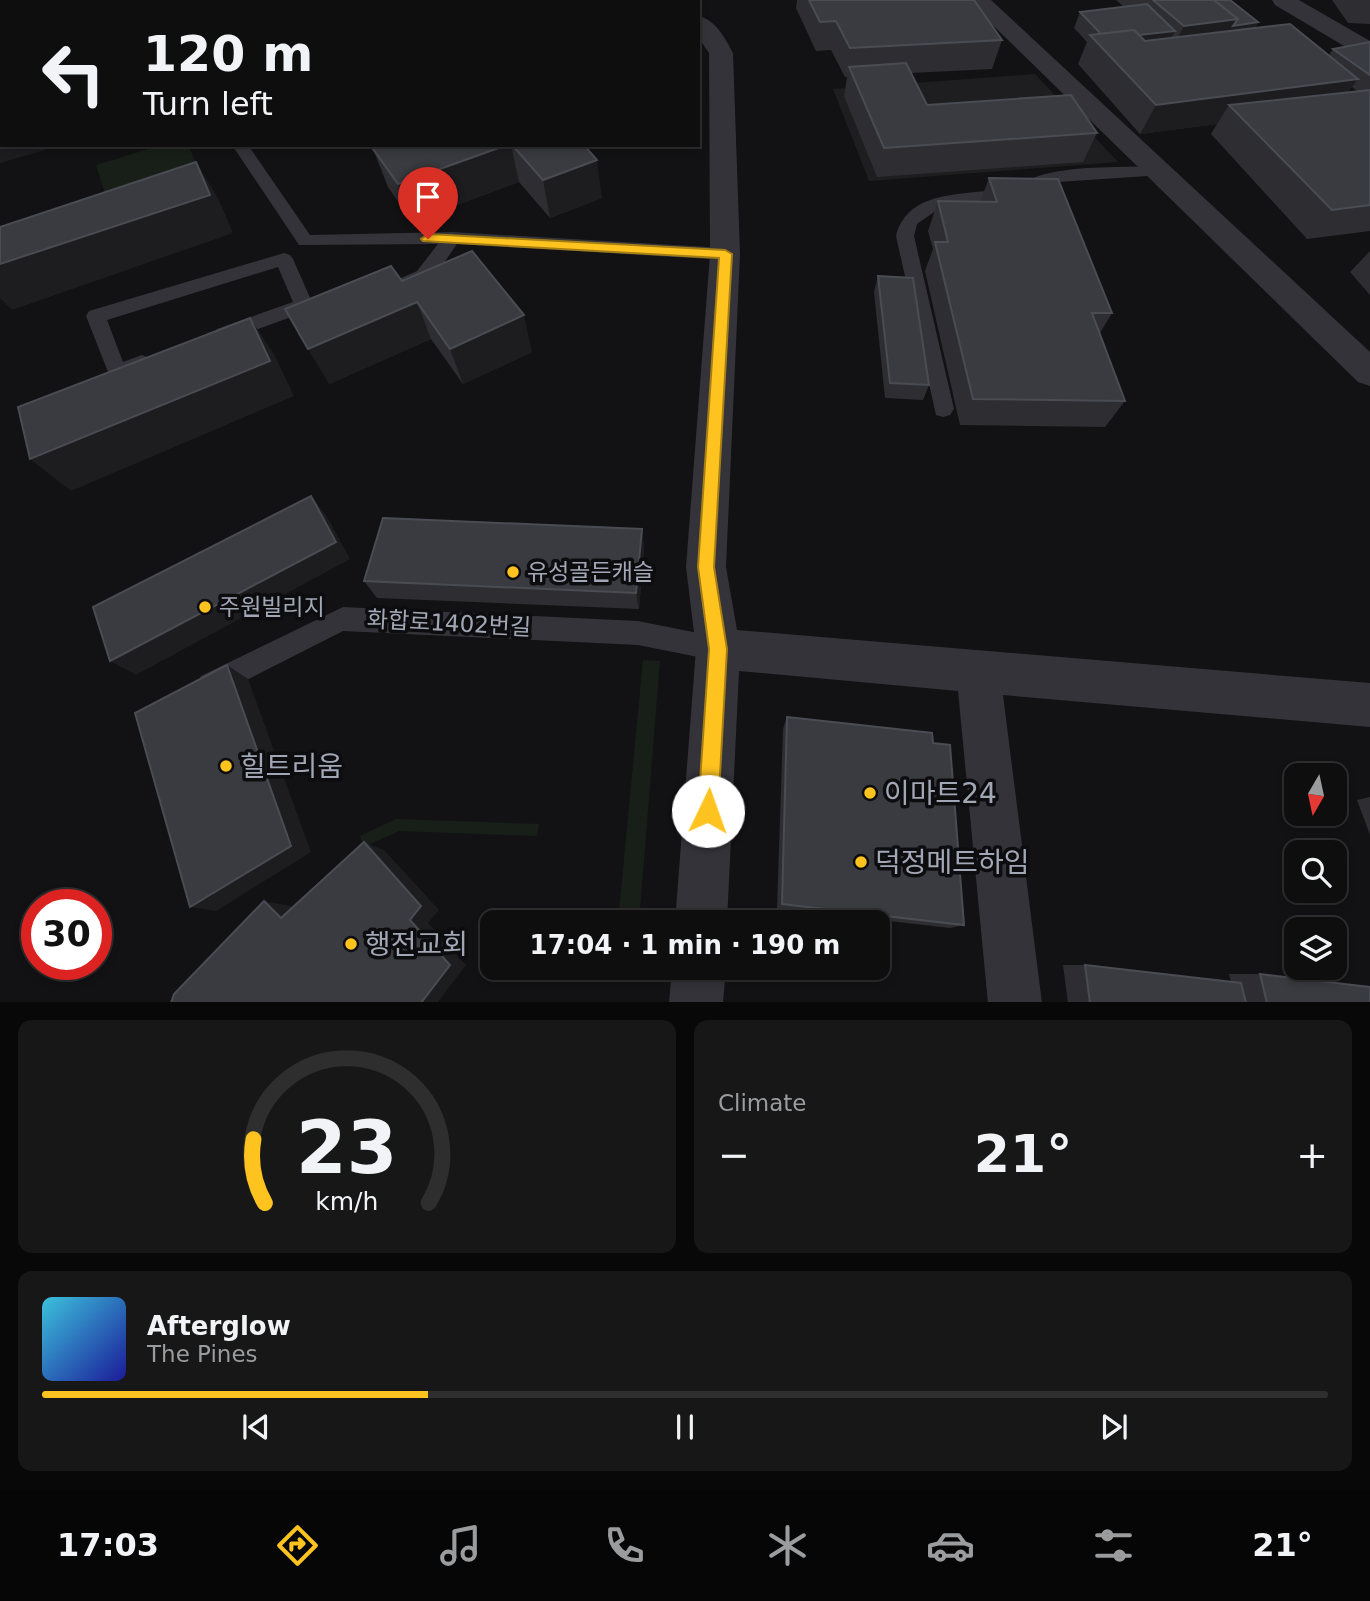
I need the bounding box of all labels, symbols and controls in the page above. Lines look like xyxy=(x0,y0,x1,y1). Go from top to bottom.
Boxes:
text: 120 m xyxy=(143,26,313,83)
icon: left xyxy=(28,28,119,119)
text: Turn left xyxy=(143,85,273,123)
pin xyxy=(398,167,458,239)
icon: arrive xyxy=(409,178,447,216)
place label: 유성골든캐슬 xyxy=(527,559,654,585)
marker: 유성골든캐슬 xyxy=(505,564,521,580)
place label: 주원빌리지 xyxy=(219,594,325,620)
marker: 주원빌리지 xyxy=(197,599,213,615)
street label: 화합로1402번길 xyxy=(366,606,532,640)
place label: 힐트리움 xyxy=(240,750,343,783)
marker: 힐트리움 xyxy=(218,758,234,774)
north arrow xyxy=(1284,763,1348,826)
map controls xyxy=(1284,763,1347,980)
position arrow xyxy=(671,774,745,848)
place label: 이마트24 xyxy=(884,777,997,810)
marker: 이마트24 xyxy=(862,785,878,801)
button: search xyxy=(1284,840,1347,903)
place label: 덕정메트하임 xyxy=(875,846,1030,879)
marker: 덕정메트하임 xyxy=(853,854,869,870)
speed limit sign: 30 xyxy=(21,889,112,980)
button: layers xyxy=(1284,917,1347,980)
place label: 행전교회 xyxy=(365,928,468,961)
text: 17:04 · 1 min · 190 m xyxy=(530,930,840,960)
marker: 행전교회 xyxy=(343,936,359,952)
text: Climate xyxy=(718,1090,807,1116)
text: 23 xyxy=(296,1105,398,1190)
text: 21° xyxy=(974,1124,1072,1184)
text: − xyxy=(718,1133,750,1177)
text: + xyxy=(1296,1133,1328,1177)
text: km/h xyxy=(315,1186,379,1215)
text: Afterglow xyxy=(147,1311,291,1341)
text: The Pines xyxy=(147,1341,258,1367)
icon: previous xyxy=(237,1408,275,1446)
icon: pause xyxy=(666,1408,704,1446)
icon: next xyxy=(1095,1408,1133,1446)
icon: directions xyxy=(273,1521,322,1570)
icon: music xyxy=(436,1521,485,1570)
icon: phone xyxy=(600,1521,649,1570)
icon: climate xyxy=(763,1521,812,1570)
icon: car xyxy=(926,1521,975,1570)
icon: filters xyxy=(1089,1521,1138,1570)
text: 17:03 xyxy=(57,1526,159,1564)
text: 21° xyxy=(1252,1526,1313,1564)

